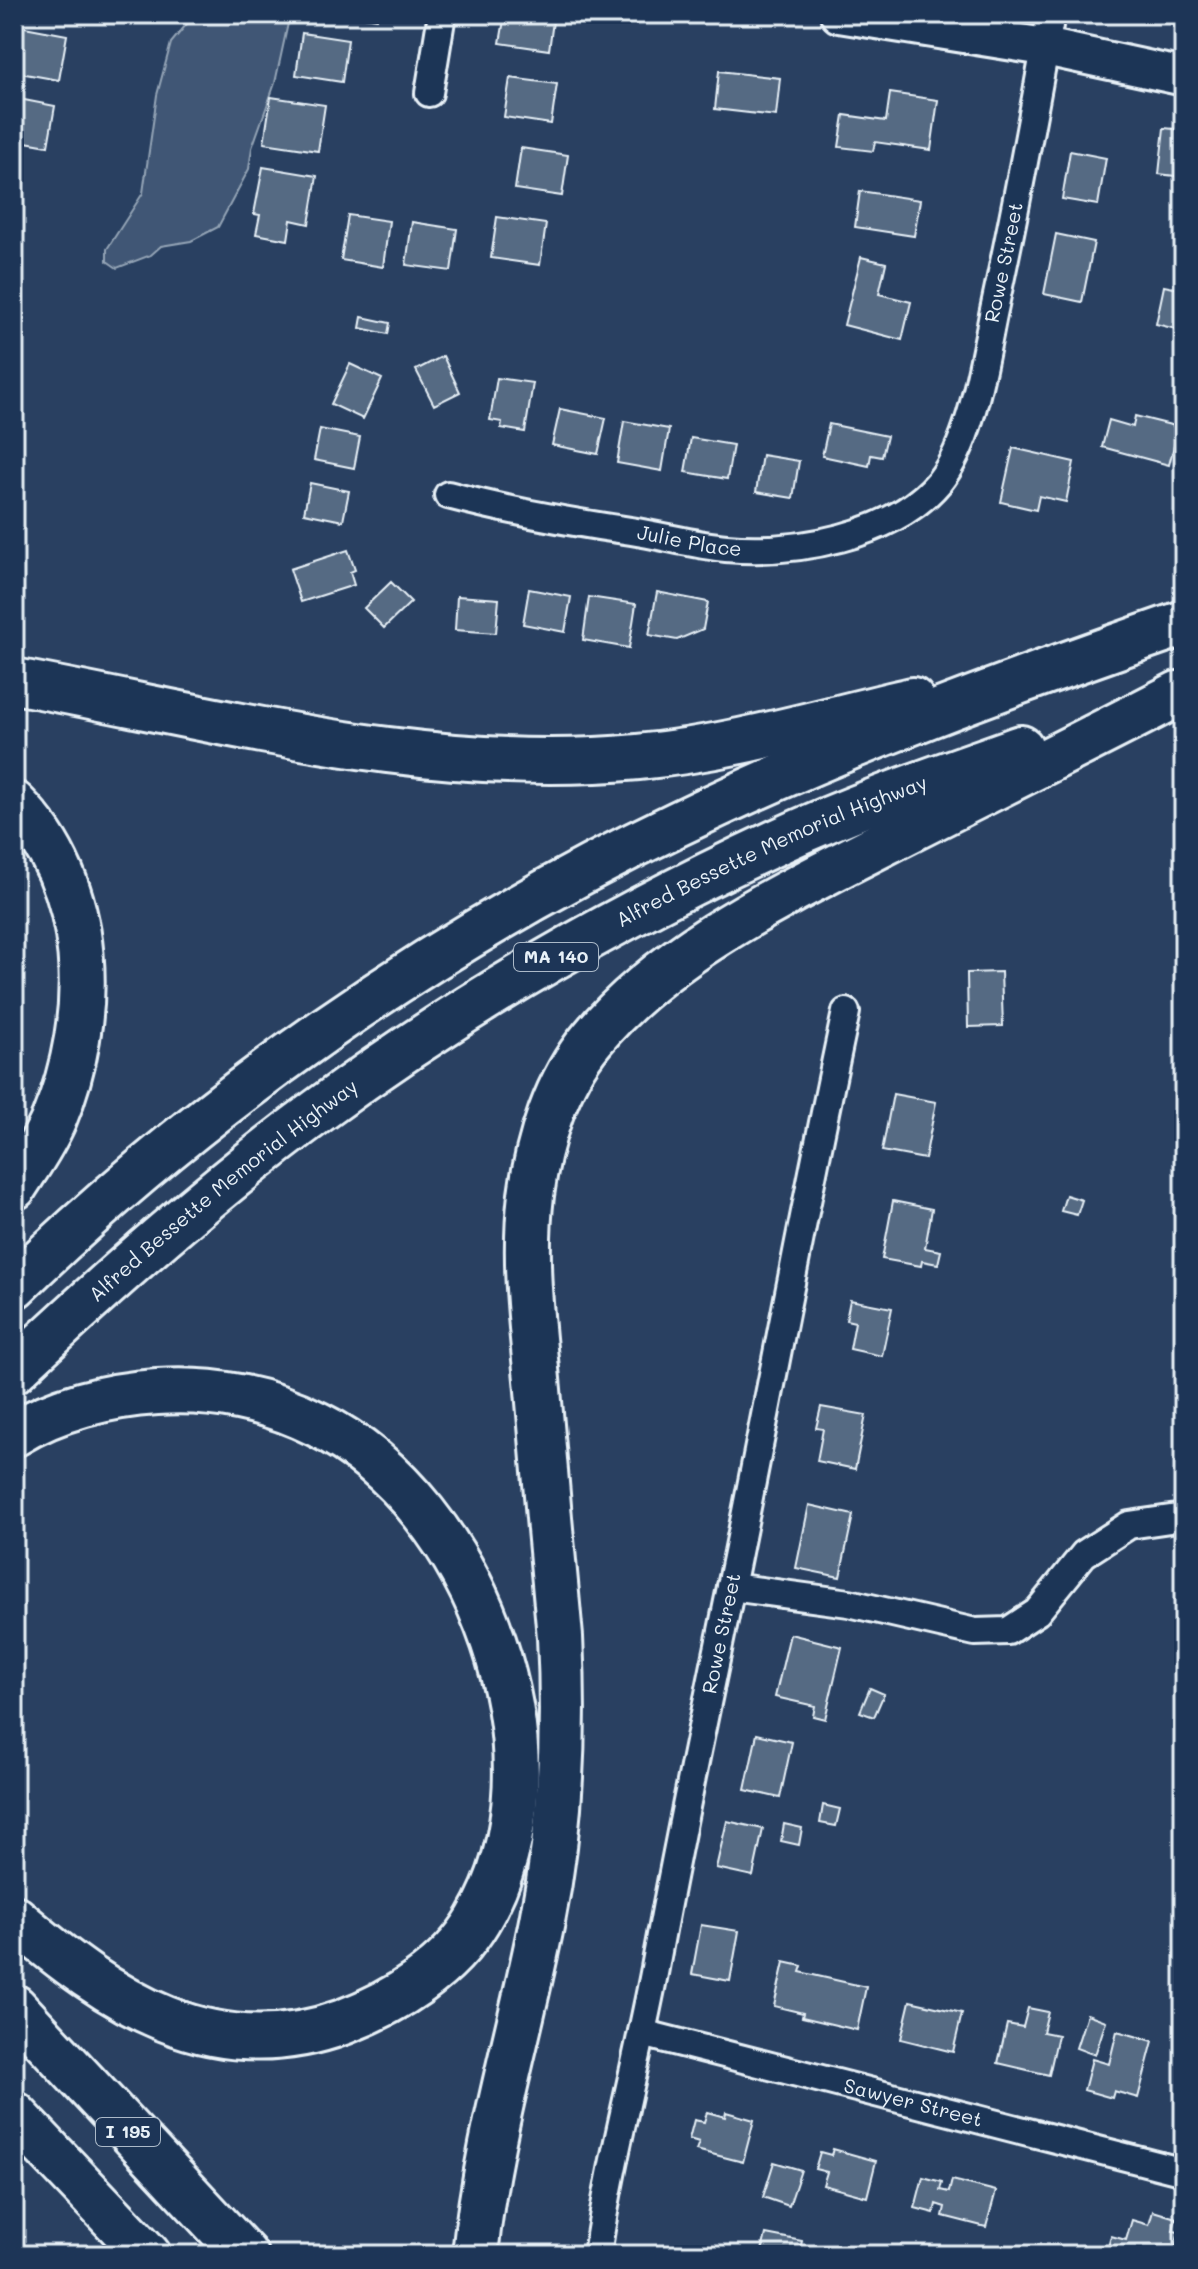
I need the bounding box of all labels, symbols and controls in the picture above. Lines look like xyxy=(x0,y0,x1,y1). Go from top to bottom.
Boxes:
street label: Rowe Street xyxy=(978,200,1028,325)
street label: Julie Place xyxy=(635,518,742,561)
street label: Alfred Bessette Memorial Highway xyxy=(611,768,930,932)
road number: MA 140 xyxy=(514,943,598,971)
street label: Alfred Bessette Memorial Highway xyxy=(83,1073,362,1307)
street label: Rowe Street xyxy=(695,1570,746,1696)
street label: Sawyer Street xyxy=(841,2071,986,2132)
road number: I 195 xyxy=(96,2118,160,2146)

